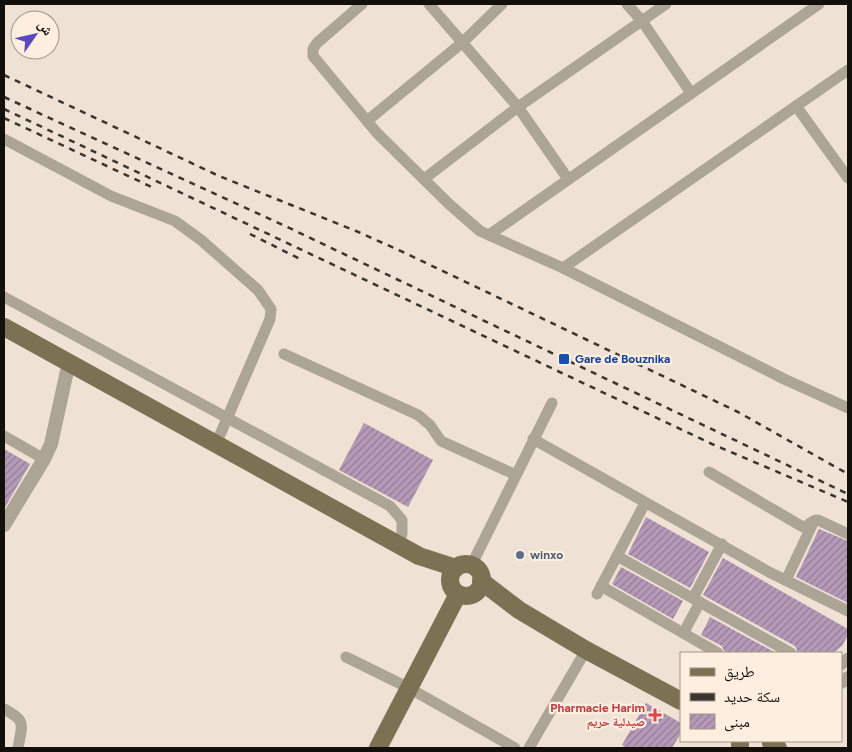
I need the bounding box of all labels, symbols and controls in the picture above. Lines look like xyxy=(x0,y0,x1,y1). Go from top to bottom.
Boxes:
north arrow xyxy=(10,10,60,60)
text: ش xyxy=(34,17,57,39)
marker: Gare de Bouznika xyxy=(557,352,571,366)
place label: Gare de Bouznika xyxy=(575,352,670,366)
place label: winxo xyxy=(530,548,563,562)
marker: winxo xyxy=(514,549,526,561)
legend xyxy=(680,652,842,742)
text: طريق xyxy=(724,663,755,682)
text: سكة حديد xyxy=(724,688,780,706)
place label: Pharmacie Harim صيدلية حريم xyxy=(550,701,645,730)
marker: Pharmacie Harim صيدلية حريم xyxy=(649,709,661,721)
text: مبنى xyxy=(724,713,750,732)

